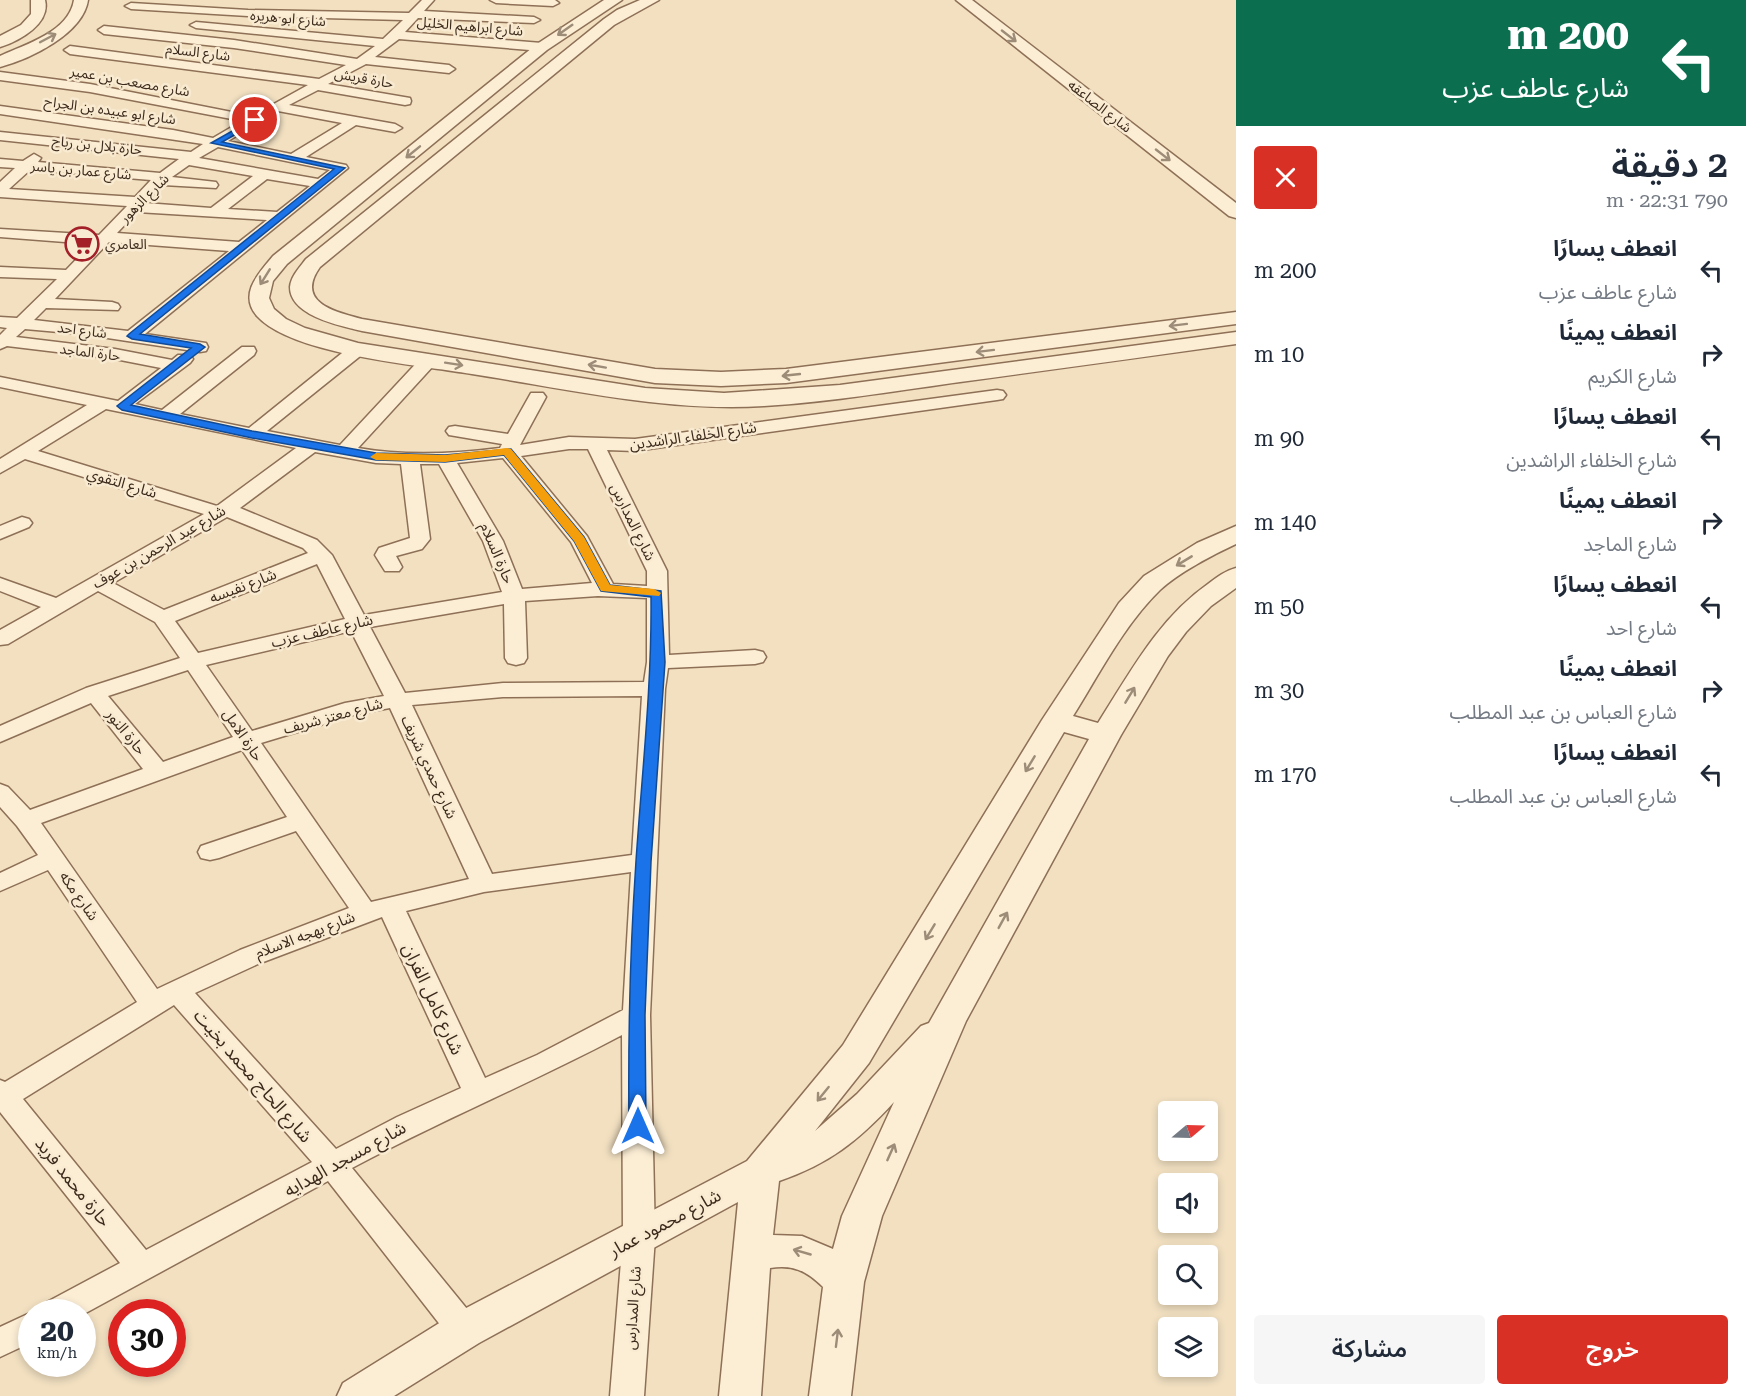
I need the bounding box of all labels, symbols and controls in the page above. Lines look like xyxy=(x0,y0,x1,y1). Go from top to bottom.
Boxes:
street label: شارع ابو هريره xyxy=(249,7,327,32)
text: 200 m xyxy=(1507,10,1629,59)
street label: شارع ابراهيم الخليل xyxy=(416,13,524,42)
one-way arrow xyxy=(558,24,574,36)
icon: left xyxy=(1650,24,1728,102)
one-way arrow xyxy=(1001,29,1017,42)
one-way arrow xyxy=(39,32,57,43)
street label: شارع السلام xyxy=(164,40,231,67)
street label: شارع مصعب بن عمير xyxy=(68,62,191,102)
street label: حارة قريش xyxy=(333,65,395,92)
text: شارع عاطف عزب xyxy=(1442,72,1629,104)
street label: شارع الصاعقه xyxy=(1063,76,1135,138)
street label: شارع ابو عبيده بن الجراح xyxy=(43,93,177,130)
pin xyxy=(229,94,280,145)
icon: arrive xyxy=(238,103,271,136)
street label: حارة بلال بن رباح xyxy=(51,132,143,161)
text: 2 دقيقة xyxy=(1611,144,1728,186)
one-way arrow xyxy=(405,145,421,158)
button: close xyxy=(1254,146,1317,209)
one-way arrow xyxy=(1155,149,1171,162)
street label: شارع عمار بن ياسر xyxy=(29,158,132,185)
street label: شارع الزهور xyxy=(116,170,174,229)
text: 790 m · 22:31 xyxy=(1606,188,1728,212)
supermarket icon: العامري xyxy=(64,226,100,262)
place label: العامري xyxy=(105,236,147,255)
text: انعطف يسارًا xyxy=(1553,236,1677,261)
icon: left xyxy=(1695,254,1728,287)
text: 200 m xyxy=(1254,258,1317,283)
one-way arrow xyxy=(258,269,271,286)
text: شارع عاطف عزب xyxy=(1539,280,1677,304)
street label: شارع احد xyxy=(56,319,108,344)
one-way arrow xyxy=(1169,320,1188,331)
text: انعطف يمينًا xyxy=(1559,320,1677,345)
icon: right xyxy=(1695,338,1728,371)
street label: حارة الماجد xyxy=(59,340,121,365)
text: 10 m xyxy=(1254,342,1304,367)
one-way arrow xyxy=(975,345,995,356)
one-way arrow xyxy=(444,359,463,370)
one-way arrow xyxy=(588,360,608,371)
text: شارع الكريم xyxy=(1588,364,1677,388)
one-way arrow xyxy=(782,370,802,381)
text: انعطف يسارًا xyxy=(1553,404,1677,429)
street label: شارع الخلفاء الراشدين xyxy=(628,418,758,457)
icon: left xyxy=(1695,422,1728,455)
text: 90 m xyxy=(1254,426,1304,451)
text: شارع الخلفاء الراشدين xyxy=(1506,448,1677,472)
street label: شارع التقوي xyxy=(84,464,159,505)
street label: شارع المدارس xyxy=(604,480,660,565)
text: انعطف يمينًا xyxy=(1559,488,1677,513)
street label: شارع عبد الرحمن بن عوف xyxy=(89,501,230,595)
icon: right xyxy=(1695,506,1728,539)
text: 140 m xyxy=(1254,510,1317,535)
street label: حارة السلام xyxy=(474,520,518,587)
text: شارع الماجد xyxy=(1583,532,1677,556)
one-way arrow xyxy=(1176,556,1193,568)
street label: شارع نفيسه xyxy=(207,565,280,610)
text: انعطف يسارًا xyxy=(1553,572,1677,597)
icon: left xyxy=(1695,590,1728,623)
text: 50 m xyxy=(1254,594,1304,619)
street label: شارع عاطف عزب xyxy=(269,611,375,654)
text: شارع احد xyxy=(1606,616,1677,640)
text: انعطف يمينًا xyxy=(1559,656,1677,681)
icon: right xyxy=(1695,674,1728,707)
text: 30 m xyxy=(1254,678,1304,703)
one-way arrow xyxy=(1124,687,1136,704)
street label: شارع معتز شريف xyxy=(281,694,386,741)
text: شارع العباس بن عبد المطلب xyxy=(1449,700,1677,724)
street label: حارة النور xyxy=(102,705,150,758)
street label: حارة الامل xyxy=(219,705,267,765)
street label: شارع حمدي شريف xyxy=(394,712,461,823)
text: انعطف يسارًا xyxy=(1553,740,1677,765)
one-way arrow xyxy=(1024,755,1036,772)
icon: left xyxy=(1695,758,1728,791)
text: 170 m xyxy=(1254,762,1317,787)
text: شارع العباس بن عبد المطلب xyxy=(1449,784,1677,808)
street label: شارع مكه xyxy=(53,868,103,926)
street label: شارع بهجه الاسلام xyxy=(252,908,359,965)
one-way arrow xyxy=(997,912,1009,929)
one-way arrow xyxy=(924,923,936,940)
street label: شارع كامل الفران xyxy=(395,940,468,1060)
street label: شارع الحاج محمد بخيت xyxy=(187,1005,317,1149)
one-way arrow xyxy=(816,1086,830,1101)
position arrow xyxy=(606,1094,670,1158)
north arrow xyxy=(1158,1101,1218,1161)
map controls xyxy=(1158,1101,1218,1377)
street label: شارع مسجد الهدايه xyxy=(280,1116,411,1204)
street label: حارة محمد فريد xyxy=(30,1133,116,1231)
one-way arrow xyxy=(885,1143,897,1161)
button: sound xyxy=(1158,1173,1218,1233)
street label: شارع محمود عمار xyxy=(604,1184,726,1265)
button: search xyxy=(1158,1245,1218,1305)
one-way arrow xyxy=(793,1246,812,1257)
street label: شارع المدارس xyxy=(621,1265,648,1351)
speed limit sign: 30 xyxy=(108,1299,186,1377)
text: 20 xyxy=(40,1313,74,1348)
button: مشاركة xyxy=(1254,1315,1485,1384)
button: خروج xyxy=(1497,1315,1728,1384)
button: layers xyxy=(1158,1317,1218,1377)
one-way arrow xyxy=(831,1328,842,1348)
text: km/h xyxy=(37,1344,77,1362)

